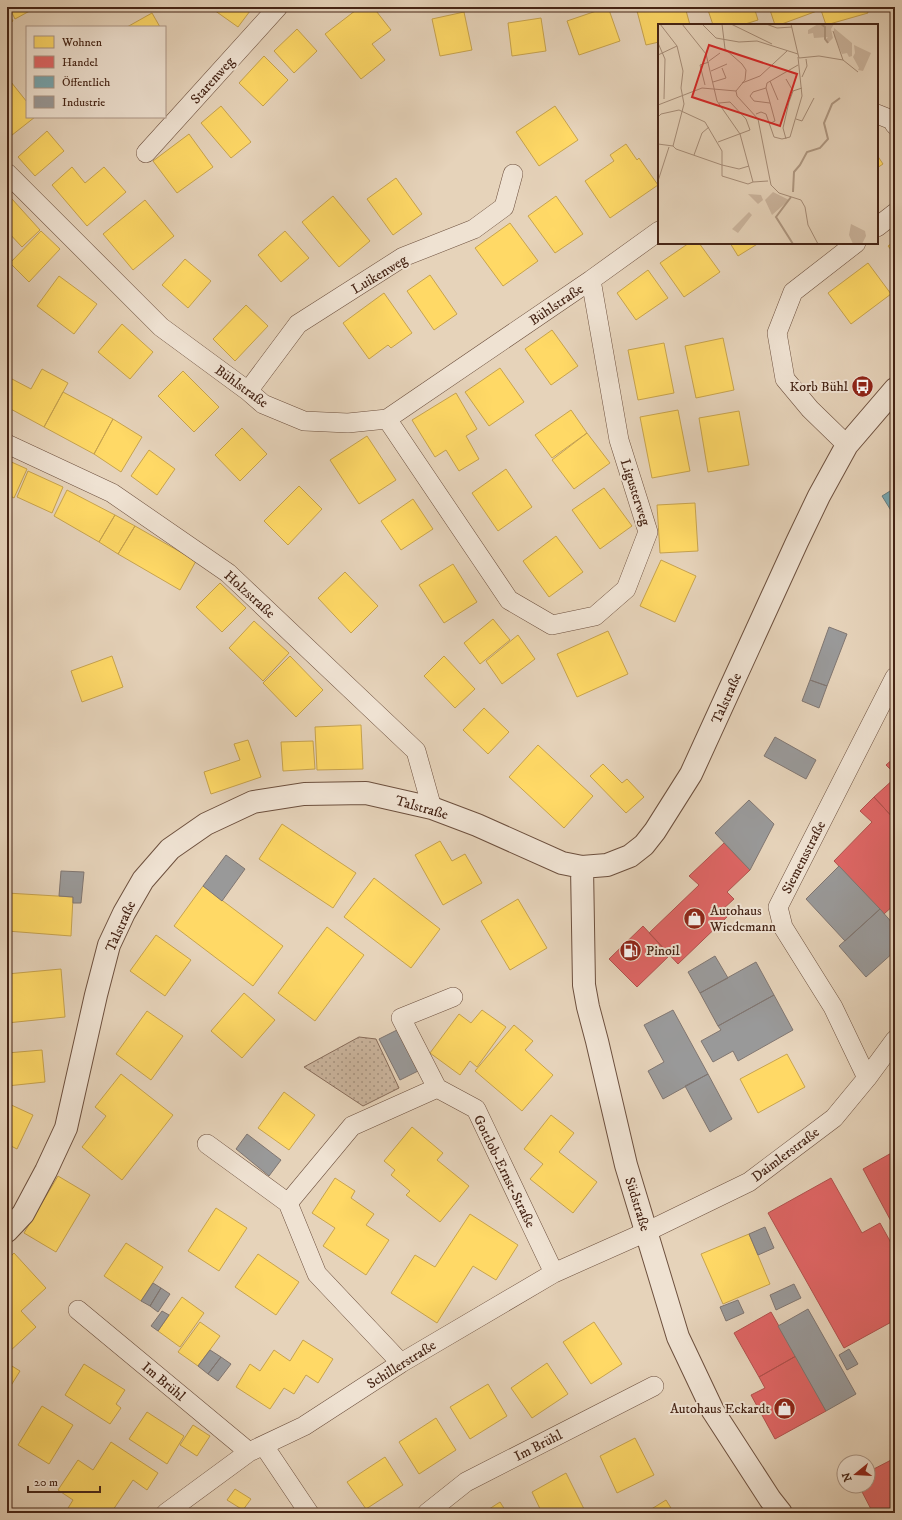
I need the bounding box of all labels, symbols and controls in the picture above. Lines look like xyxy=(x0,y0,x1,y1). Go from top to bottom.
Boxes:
inset map xyxy=(658,24,878,244)
legend xyxy=(26,26,166,118)
text: Wohnen xyxy=(61,35,103,50)
street label: Starenweg xyxy=(187,53,239,108)
text: Handel xyxy=(62,55,98,70)
text: Öffentlich xyxy=(62,75,111,90)
text: Industrie xyxy=(62,95,105,110)
street label: Luikenweg xyxy=(348,251,411,299)
street label: Bühlstraße xyxy=(526,280,587,330)
street label: Bühlstraße xyxy=(211,361,272,412)
bus stop icon: Korb Bühl xyxy=(850,373,876,399)
place label: Korb Bühl xyxy=(790,378,849,396)
street label: Ligusterweg xyxy=(616,457,654,528)
street label: Holzstraße xyxy=(220,567,279,623)
street label: Talstraße xyxy=(708,670,746,727)
street label: Talstraße xyxy=(393,792,450,824)
street label: Siemensstraße xyxy=(778,818,830,897)
street label: Talstraße xyxy=(102,898,140,955)
place label: Autohaus Wiedemann xyxy=(709,902,777,936)
shop icon: Autohaus Wiedemann xyxy=(682,905,708,931)
fuel station icon: Pinoil xyxy=(618,937,644,963)
place label: Pinoil xyxy=(646,942,680,960)
street label: Gottlob-Ernst-Straße xyxy=(469,1112,539,1231)
street label: Daimlerstraße xyxy=(748,1123,823,1186)
street label: Südstraße xyxy=(620,1175,654,1234)
street label: Schillerstraße xyxy=(364,1336,440,1393)
street label: Im Brühl xyxy=(138,1358,190,1406)
shop icon: Autohaus Eckardt xyxy=(772,1395,798,1421)
place label: Autohaus Eckardt xyxy=(670,1400,771,1418)
street label: Im Brühl xyxy=(511,1426,566,1466)
north arrow xyxy=(836,1454,876,1494)
scale bar xyxy=(28,1468,100,1494)
text: N xyxy=(839,1470,855,1483)
text: 20 m xyxy=(34,1475,58,1490)

